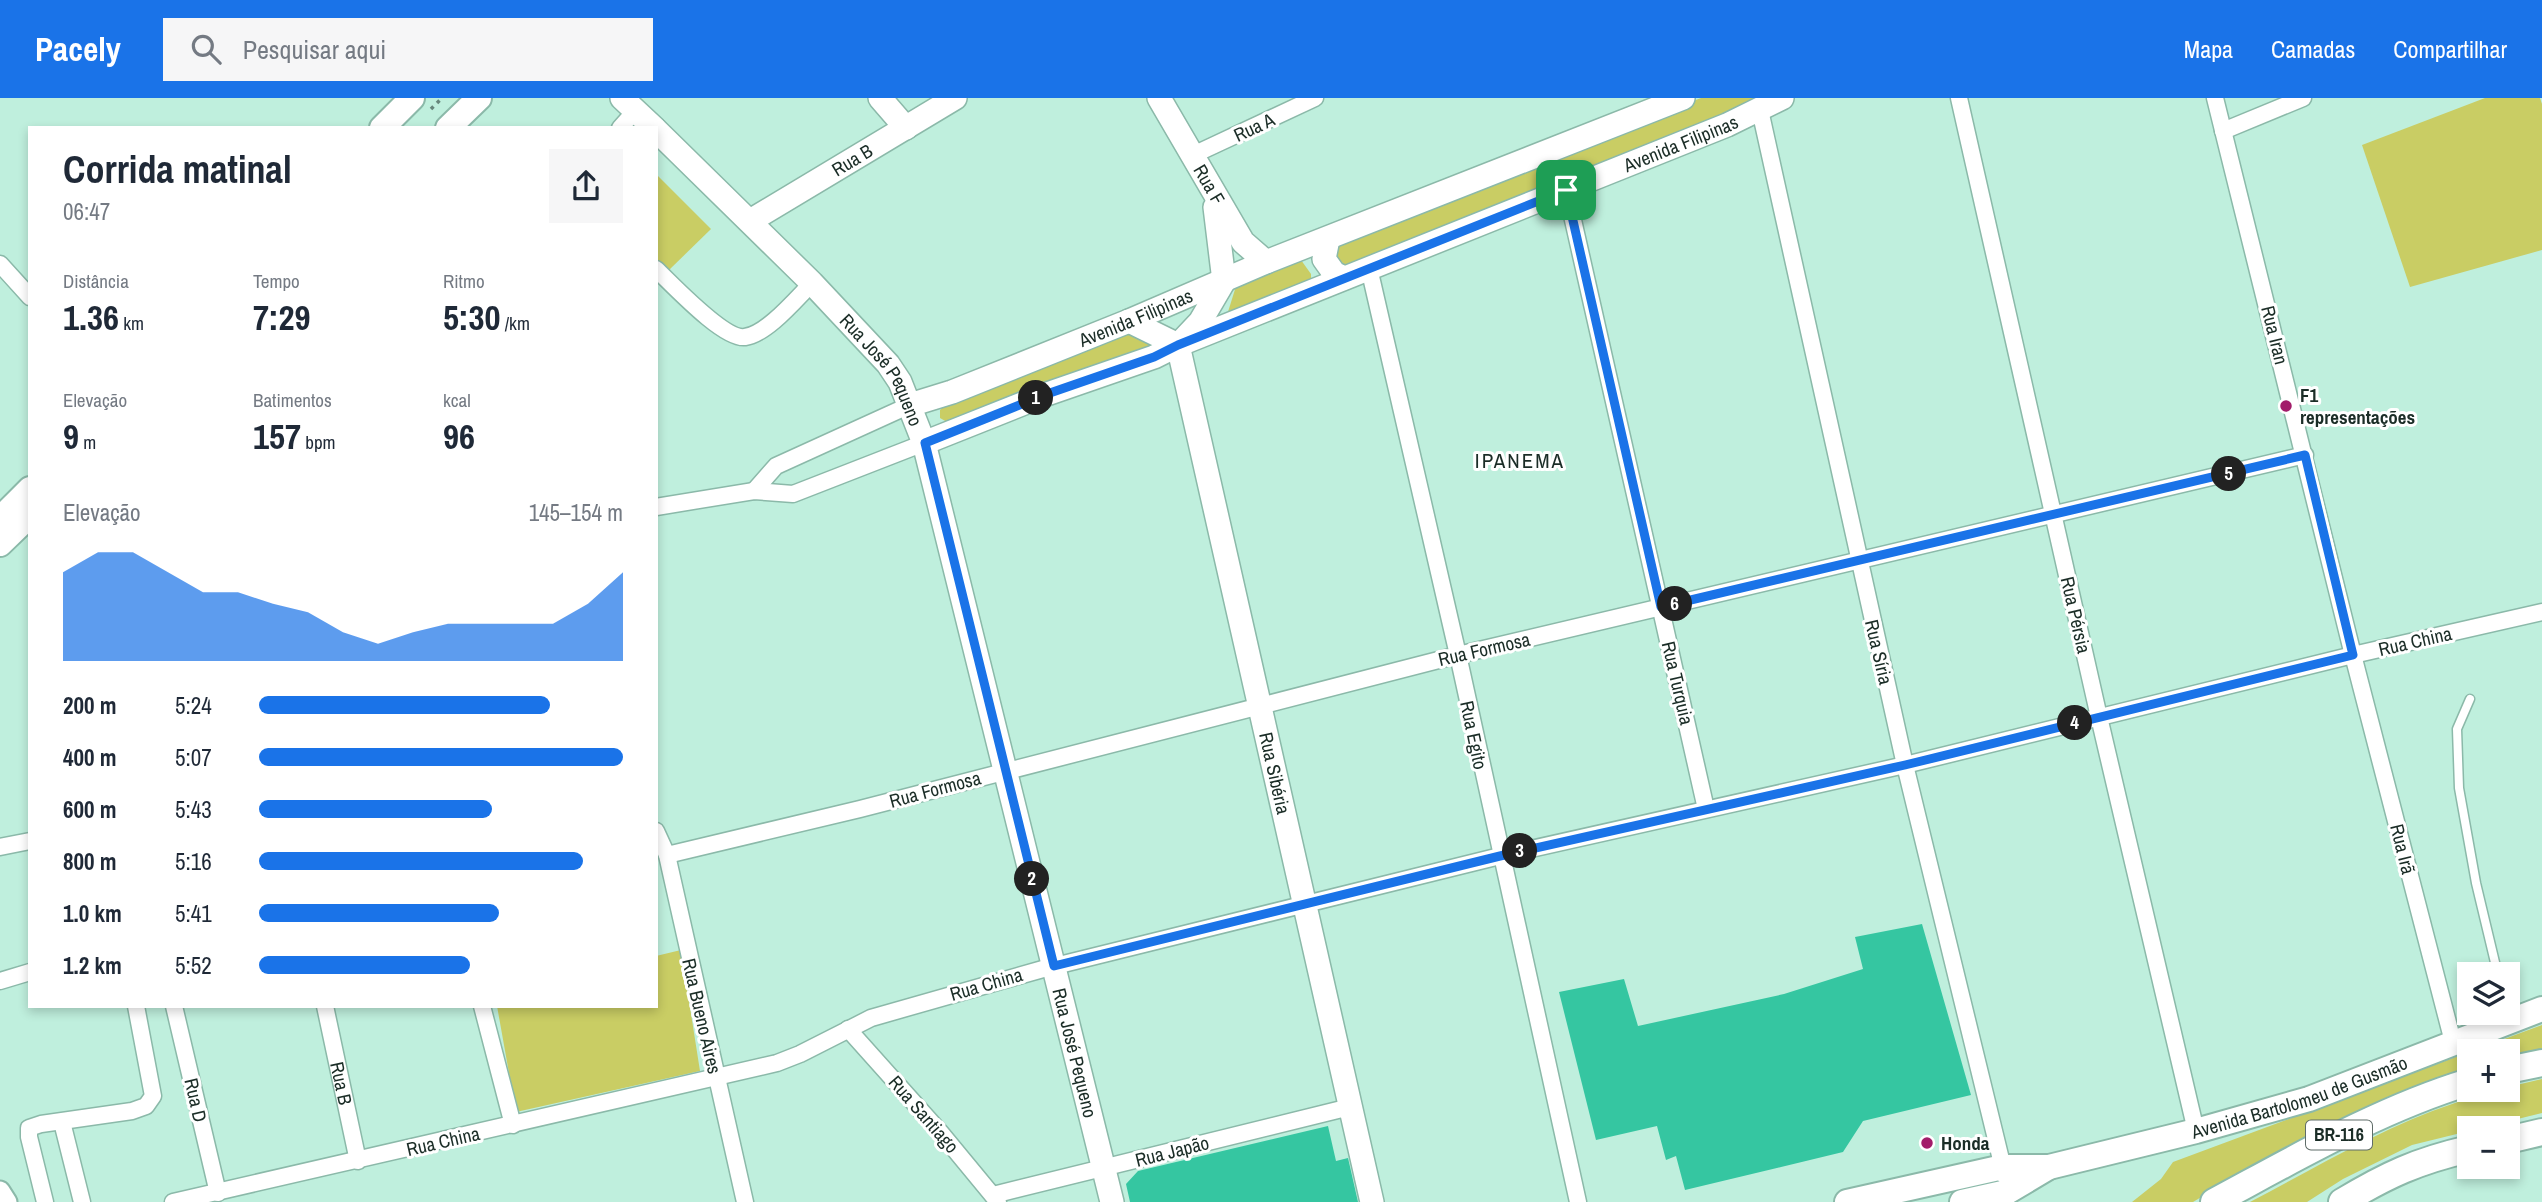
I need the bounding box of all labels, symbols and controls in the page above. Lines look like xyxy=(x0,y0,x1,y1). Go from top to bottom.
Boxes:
search box xyxy=(163,18,653,81)
text: Pacely xyxy=(35,27,121,71)
icon: search xyxy=(187,30,225,68)
text: Pesquisar aqui xyxy=(243,32,386,67)
text: Mapa xyxy=(2184,33,2233,65)
text: Camadas xyxy=(2271,33,2355,65)
text: Compartilhar xyxy=(2393,33,2507,65)
street label: Rua A xyxy=(1229,106,1279,148)
street label: Avenida Filipinas xyxy=(1619,109,1743,179)
street label: Rua B xyxy=(827,137,877,182)
text: Corrida matinal xyxy=(63,144,292,195)
button: share xyxy=(549,149,623,223)
street label: Rua F xyxy=(1187,159,1231,209)
pin xyxy=(1536,160,1596,220)
icon: arrive xyxy=(1547,171,1585,209)
text: 06:47 xyxy=(63,196,110,227)
text: Distância xyxy=(63,268,129,294)
text: Tempo xyxy=(253,268,300,294)
text: Ritmo xyxy=(443,268,485,294)
street label: Avenida Filipinas xyxy=(1074,282,1197,353)
text: 1.36 xyxy=(63,294,119,341)
text: 7:29 xyxy=(253,294,310,341)
text: 5:30 xyxy=(443,294,500,341)
street label: Rua Iran xyxy=(2255,303,2295,367)
street label: Rua José Pequeno xyxy=(834,308,929,430)
text: km xyxy=(119,310,144,336)
text: /km xyxy=(500,310,530,336)
pin: 1 xyxy=(1018,380,1054,416)
place label: F1 representações xyxy=(2300,382,2415,430)
text: 1 xyxy=(1031,384,1040,410)
text: Elevação xyxy=(63,387,127,413)
text: Batimentos xyxy=(253,387,332,413)
text: kcal xyxy=(443,387,471,413)
marker: F1 representações xyxy=(2278,398,2294,414)
text: 9 xyxy=(63,413,79,460)
text: 157 xyxy=(253,413,301,460)
text: 96 xyxy=(443,413,475,460)
text: m xyxy=(79,429,96,455)
text: bpm xyxy=(301,429,336,455)
district label: IPANEMA xyxy=(1475,446,1565,475)
pin: 5 xyxy=(2212,456,2246,492)
text: 5 xyxy=(2224,460,2233,486)
text: Elevação xyxy=(63,497,141,528)
text: 145–154 m xyxy=(529,497,623,528)
street label: Rua Pérsia xyxy=(2055,574,2098,656)
pin: 6 xyxy=(1658,587,1692,622)
text: 6 xyxy=(1670,590,1679,616)
street label: Rua Síria xyxy=(1859,617,1899,687)
street label: Rua China xyxy=(2376,620,2455,662)
street label: Rua Formosa xyxy=(1435,626,1533,672)
street label: Rua Turquia xyxy=(1656,639,1700,728)
text: 200 m xyxy=(63,690,116,721)
text: 5:24 xyxy=(175,690,212,721)
street label: Rua Egito xyxy=(1454,698,1494,772)
pin: 4 xyxy=(2058,706,2092,740)
text: 4 xyxy=(2070,709,2079,735)
street label: Rua Sibéria xyxy=(1253,730,1297,817)
text: 400 m xyxy=(63,742,116,773)
text: 5:07 xyxy=(175,742,212,773)
street label: Rua Formosa xyxy=(886,764,984,814)
text: 600 m xyxy=(63,794,116,825)
text: 5:43 xyxy=(175,794,212,825)
street label: Rua Irã xyxy=(2384,821,2422,877)
pin: 3 xyxy=(1502,834,1538,868)
text: 3 xyxy=(1515,837,1524,863)
text: 800 m xyxy=(63,846,116,877)
text: 5:16 xyxy=(175,846,212,877)
pin: 2 xyxy=(1014,862,1050,896)
text: 2 xyxy=(1027,865,1036,891)
text: 1.0 km xyxy=(63,898,122,929)
text: 5:41 xyxy=(175,898,212,929)
text: 1.2 km xyxy=(63,950,122,981)
text: 5:52 xyxy=(175,950,212,981)
street label: Rua Bueno Aires xyxy=(676,956,728,1077)
street label: Rua China xyxy=(947,961,1026,1007)
map controls xyxy=(2457,962,2520,1179)
button: layers xyxy=(2457,962,2520,1025)
street label: Rua José Pequeno xyxy=(1046,985,1104,1120)
button: + xyxy=(2457,1039,2520,1102)
street label: Avenida Bartolomeu de Gusmão xyxy=(2187,1049,2411,1145)
street label: Rua B xyxy=(324,1059,359,1107)
street label: Rua Santiago xyxy=(883,1070,965,1158)
street label: Rua D xyxy=(178,1076,214,1124)
button: − xyxy=(2457,1116,2520,1179)
street label: Rua China xyxy=(404,1120,483,1162)
road number: BR-116 xyxy=(2306,1120,2372,1150)
street label: Rua Japão xyxy=(1132,1129,1212,1173)
place label: Honda xyxy=(1941,1130,1990,1156)
marker: Honda xyxy=(1919,1135,1935,1151)

